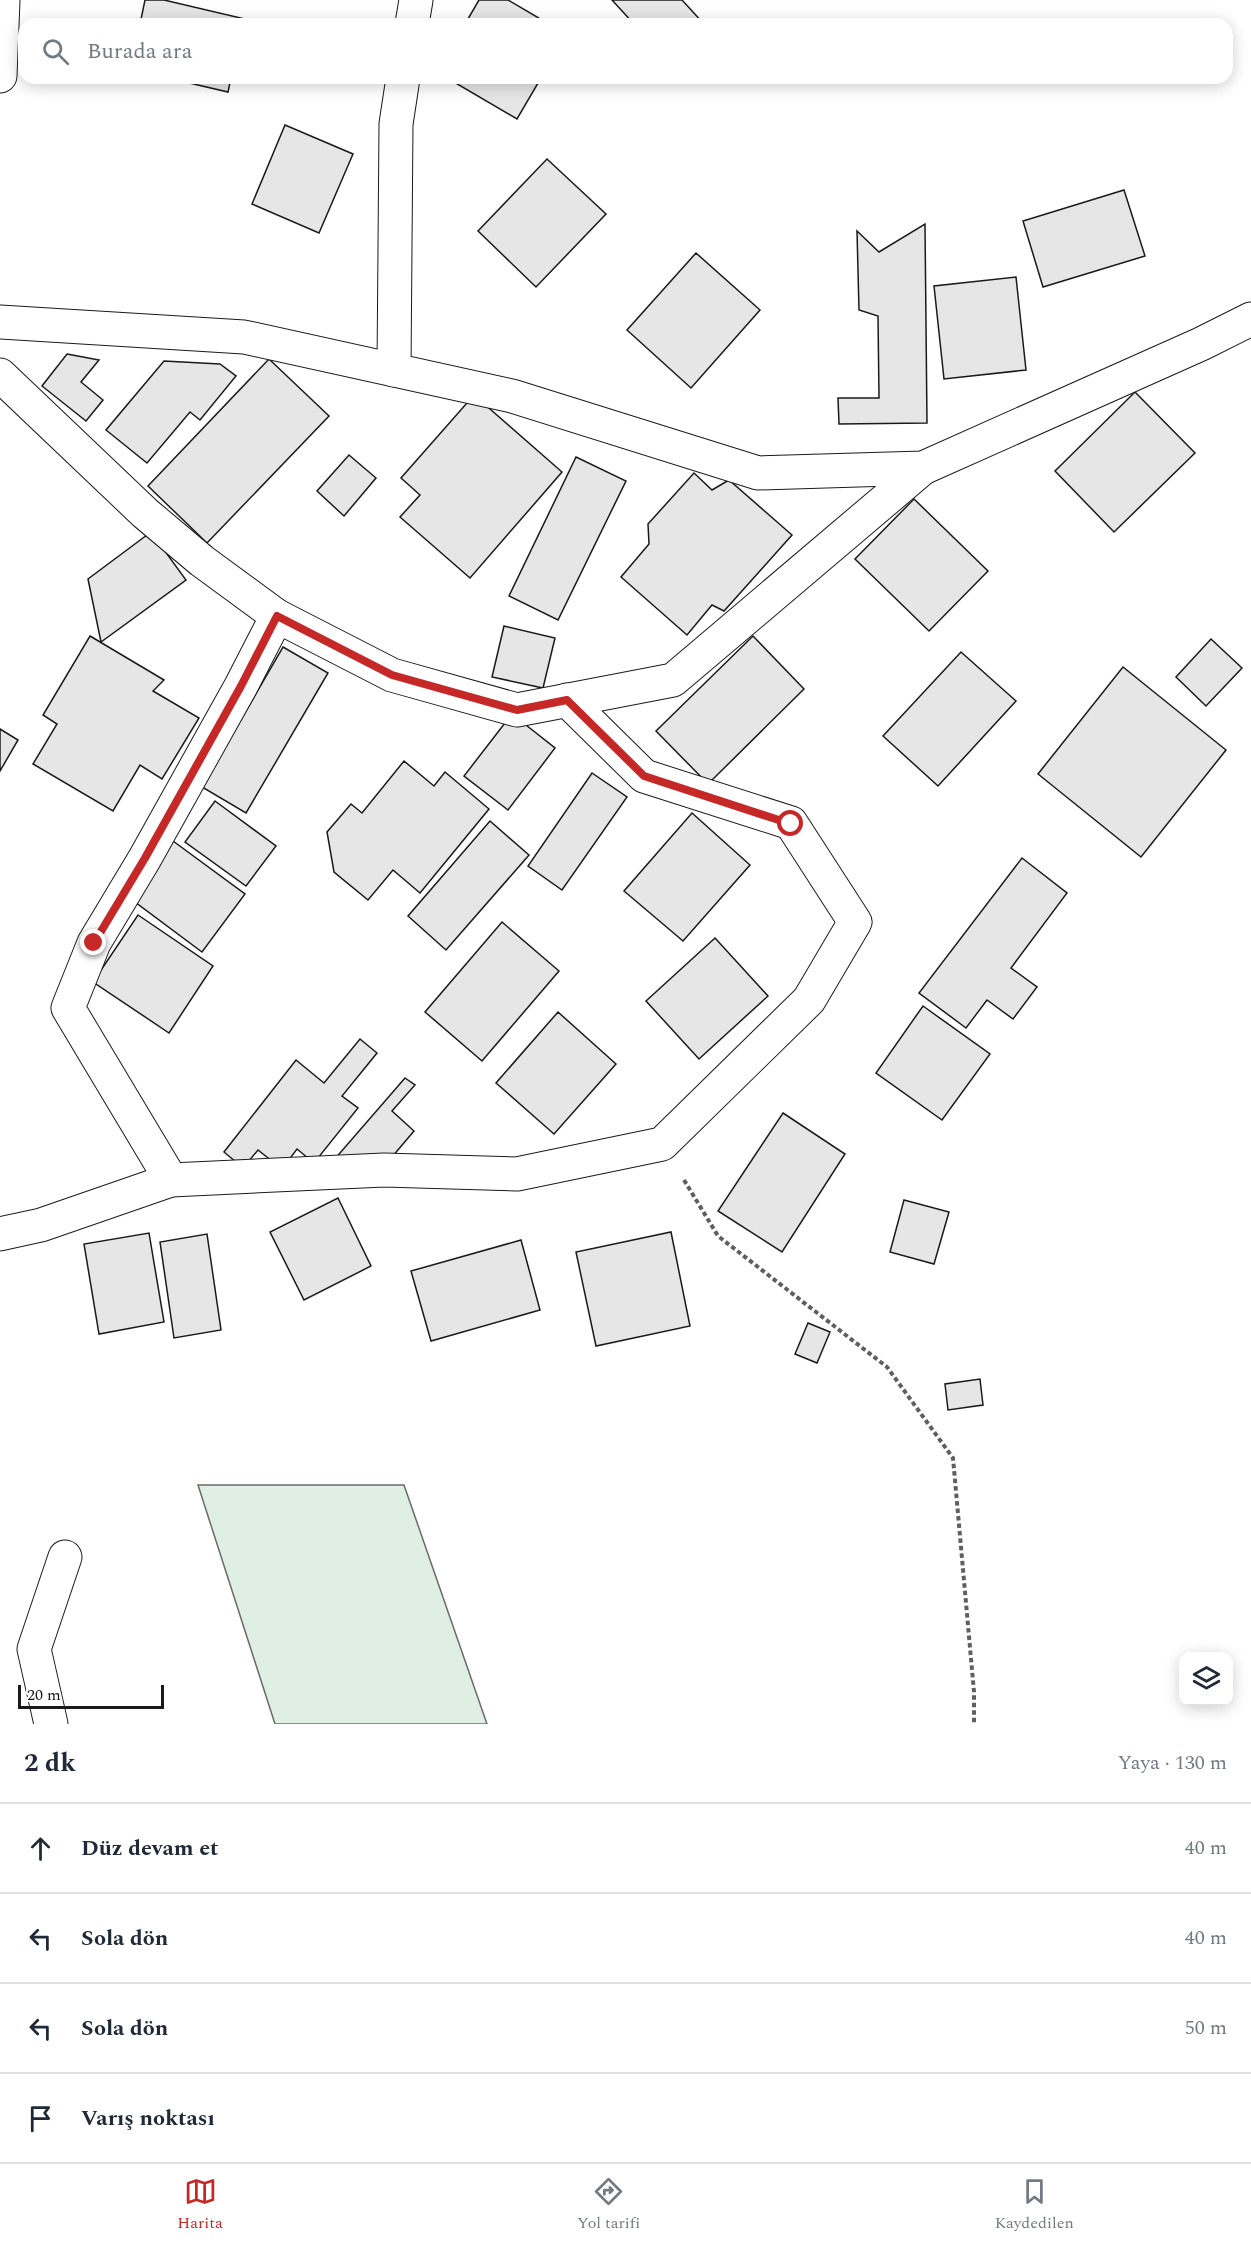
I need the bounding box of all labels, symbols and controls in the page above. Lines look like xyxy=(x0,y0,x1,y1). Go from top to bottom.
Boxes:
search box xyxy=(18,18,1233,84)
icon: search xyxy=(39,35,72,68)
text: Burada ara xyxy=(87,35,193,68)
route start xyxy=(777,810,803,836)
route end xyxy=(80,929,106,955)
map controls xyxy=(1179,1652,1233,1706)
button: layers xyxy=(1179,1652,1233,1706)
scale bar xyxy=(18,1682,164,1710)
text: 20 m xyxy=(27,1683,61,1707)
text: 2 dk xyxy=(24,1743,76,1783)
text: Yaya · 130 m xyxy=(1118,1748,1227,1778)
icon: ahead xyxy=(24,1832,57,1865)
text: Düz devam et xyxy=(81,1832,219,1865)
text: 40 m xyxy=(1185,1833,1227,1863)
icon: left xyxy=(24,1922,57,1955)
text: Sola dön xyxy=(81,1922,168,1955)
text: 40 m xyxy=(1185,1923,1227,1953)
icon: left xyxy=(24,2012,57,2045)
text: Sola dön xyxy=(81,2012,168,2045)
text: 50 m xyxy=(1185,2013,1227,2043)
icon: arrive xyxy=(24,2102,57,2135)
text: Varış noktası xyxy=(81,2102,215,2135)
tab: Harita xyxy=(177,2175,223,2235)
tab: Yol tarifi xyxy=(577,2175,640,2235)
tab: Kaydedilen xyxy=(995,2175,1074,2235)

